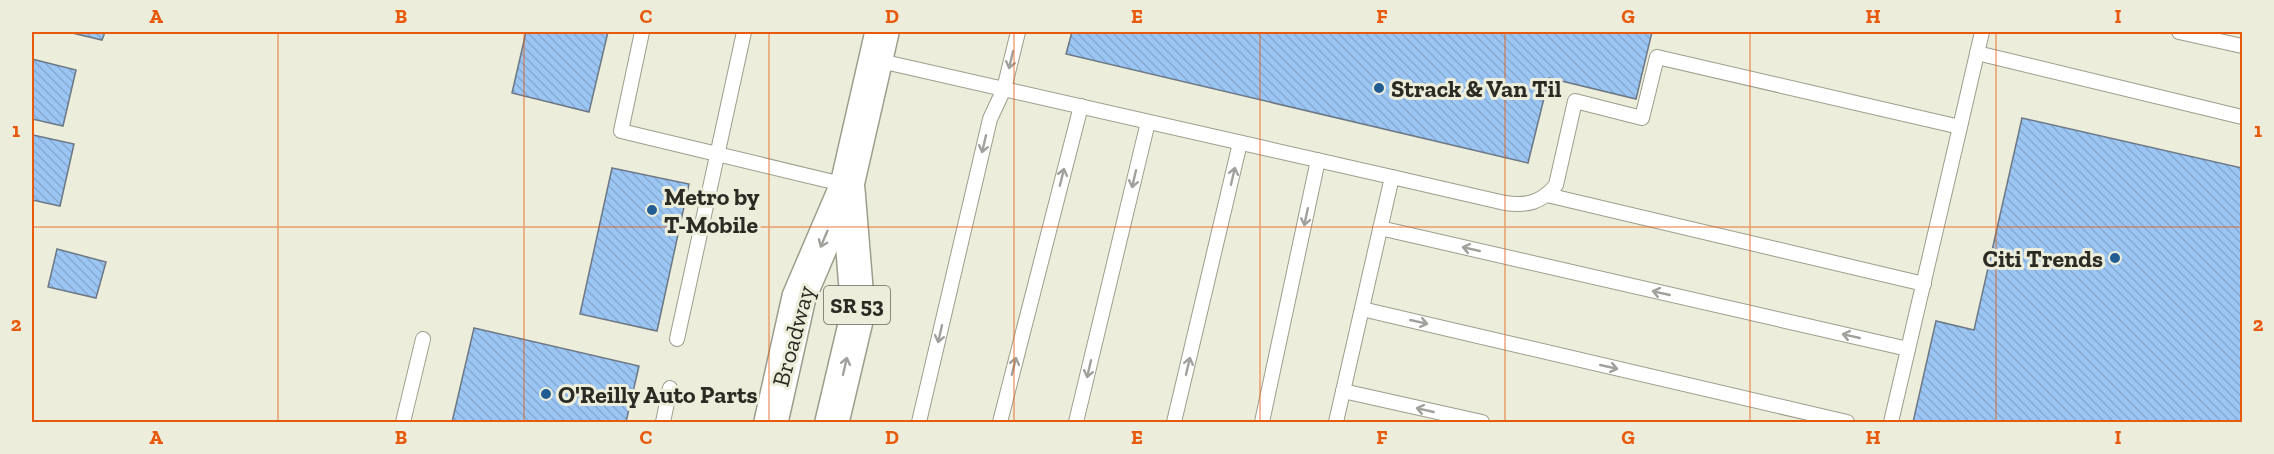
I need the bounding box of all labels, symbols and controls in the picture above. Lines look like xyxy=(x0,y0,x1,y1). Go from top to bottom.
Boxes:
text: A xyxy=(149,4,163,28)
text: B xyxy=(395,4,407,28)
text: C xyxy=(640,4,653,28)
text: D xyxy=(885,4,899,28)
text: E xyxy=(1131,4,1143,28)
text: F xyxy=(1376,4,1388,28)
text: G xyxy=(1621,4,1635,28)
text: H xyxy=(1865,4,1881,28)
text: I xyxy=(2114,4,2122,28)
one-way arrow xyxy=(1005,50,1016,70)
place label: Strack & Van Til xyxy=(1391,74,1562,103)
marker: Strack & Van Til xyxy=(1372,81,1386,95)
text: 1 xyxy=(12,118,20,142)
text: 1 xyxy=(2254,118,2262,142)
one-way arrow xyxy=(978,134,990,153)
one-way arrow xyxy=(1227,167,1239,186)
one-way arrow xyxy=(1057,168,1069,187)
one-way arrow xyxy=(1128,169,1140,188)
place label: Metro by T-Mobile xyxy=(664,182,760,239)
marker: Metro by T-Mobile xyxy=(645,203,659,217)
one-way arrow xyxy=(1300,207,1311,227)
one-way arrow xyxy=(818,229,829,248)
one-way arrow xyxy=(1462,243,1481,255)
place label: Citi Trends xyxy=(1982,244,2103,273)
marker: Citi Trends xyxy=(2108,251,2122,265)
street label: Broadway xyxy=(766,282,821,390)
road number: SR 53 xyxy=(824,286,890,324)
one-way arrow xyxy=(1652,286,1671,298)
text: 2 xyxy=(11,312,22,336)
text: 2 xyxy=(2253,312,2264,336)
one-way arrow xyxy=(1409,317,1428,329)
one-way arrow xyxy=(934,324,945,343)
one-way arrow xyxy=(1842,330,1861,342)
one-way arrow xyxy=(840,356,852,375)
one-way arrow xyxy=(1182,356,1194,375)
one-way arrow xyxy=(1009,357,1021,376)
one-way arrow xyxy=(1083,359,1095,378)
one-way arrow xyxy=(1599,361,1618,373)
place label: O'Reilly Auto Parts xyxy=(558,380,758,409)
marker: O'Reilly Auto Parts xyxy=(539,387,553,401)
one-way arrow xyxy=(1416,403,1435,415)
text: A xyxy=(149,425,163,449)
text: B xyxy=(395,425,407,449)
text: C xyxy=(640,425,653,449)
text: D xyxy=(885,425,899,449)
text: E xyxy=(1131,425,1143,449)
text: F xyxy=(1376,425,1388,449)
text: G xyxy=(1621,425,1635,449)
text: H xyxy=(1865,425,1881,449)
text: I xyxy=(2114,425,2122,449)

